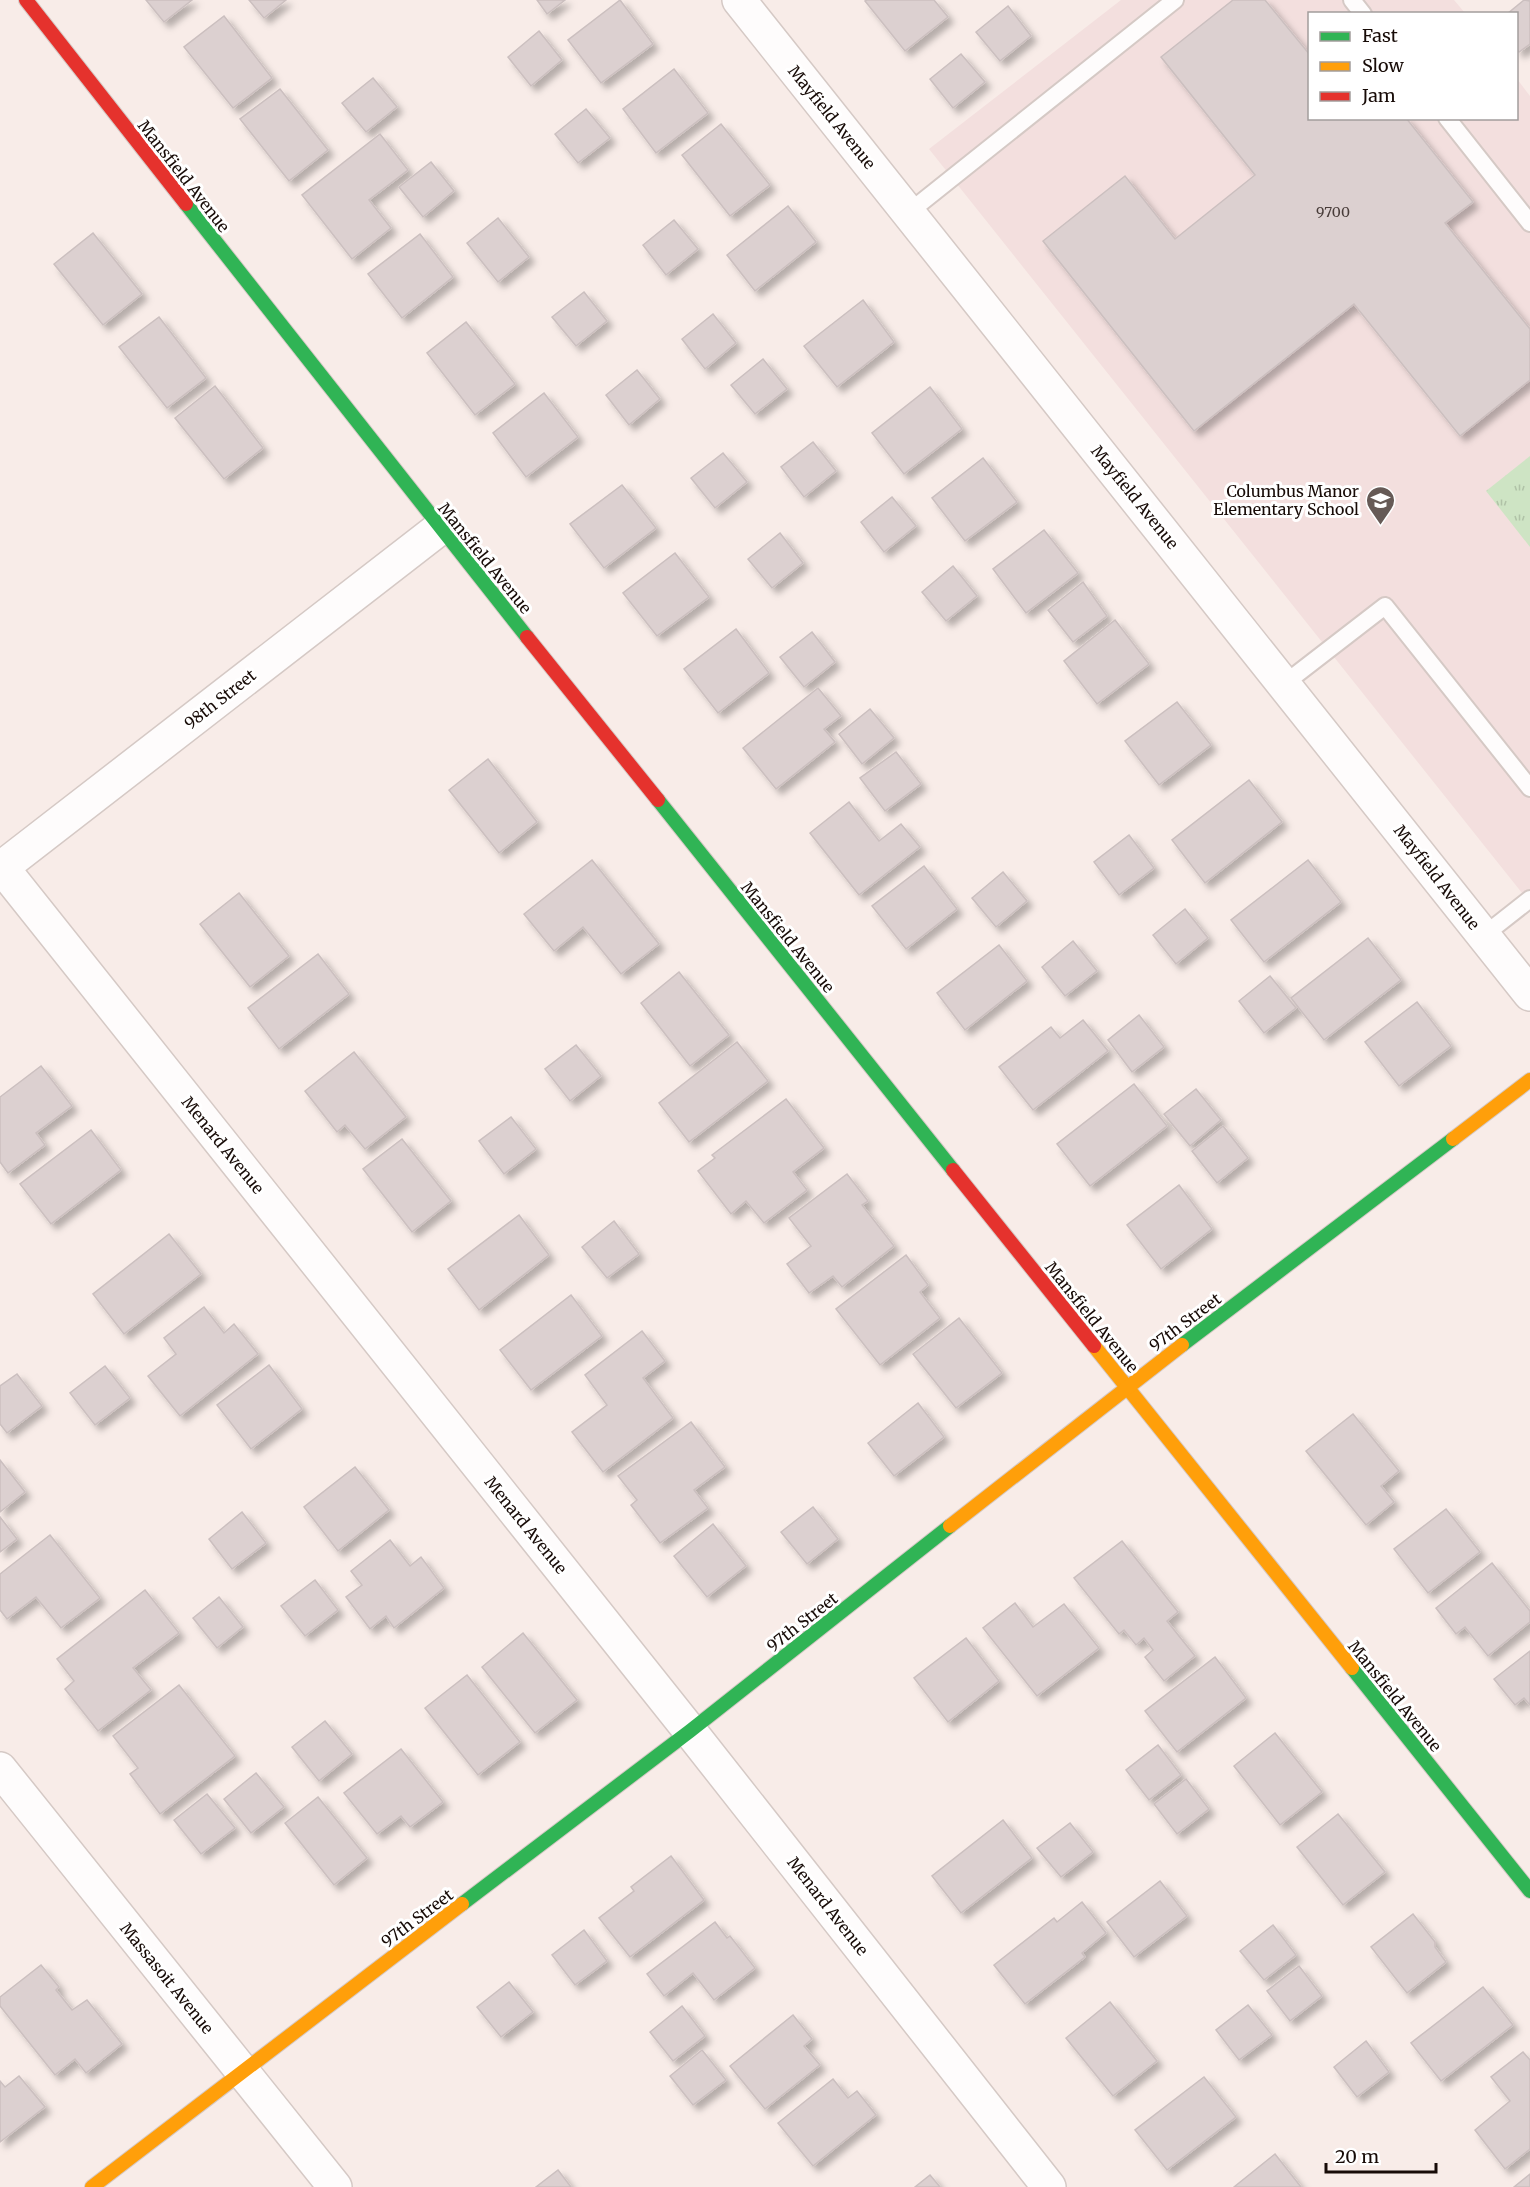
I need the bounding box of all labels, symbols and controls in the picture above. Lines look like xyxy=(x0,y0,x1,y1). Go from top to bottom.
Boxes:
legend xyxy=(1308,12,1518,120)
text: Fast xyxy=(1362,24,1398,47)
text: Slow xyxy=(1362,54,1405,77)
street label: Mayfield Avenue xyxy=(784,61,880,173)
text: Jam xyxy=(1361,84,1396,107)
street label: Mansfield Avenue xyxy=(134,116,234,236)
house number: 9700 xyxy=(1316,203,1350,221)
street label: Mayfield Avenue xyxy=(1087,441,1183,553)
place label: Columbus Manor Elementary School xyxy=(1213,481,1359,519)
school or university icon: Columbus Manor Elementary School xyxy=(1364,484,1396,526)
street label: Mansfield Avenue xyxy=(434,498,536,618)
street label: 98th Street xyxy=(180,664,260,733)
street label: Mayfield Avenue xyxy=(1390,821,1484,933)
street label: Mansfield Avenue xyxy=(737,877,839,997)
street label: Menard Avenue xyxy=(178,1092,268,1198)
street label: Mansfield Avenue xyxy=(1041,1257,1143,1377)
street label: 97th Street xyxy=(1145,1288,1225,1355)
street label: Menard Avenue xyxy=(481,1472,571,1578)
street label: 97th Street xyxy=(763,1588,842,1656)
street label: Mansfield Avenue xyxy=(1344,1636,1446,1756)
street label: Menard Avenue xyxy=(783,1853,873,1959)
street label: 97th Street xyxy=(377,1884,457,1951)
street label: Massasoit Avenue xyxy=(116,1918,218,2038)
scale bar xyxy=(1326,2136,1436,2174)
text: 20 m xyxy=(1335,2145,1379,2168)

